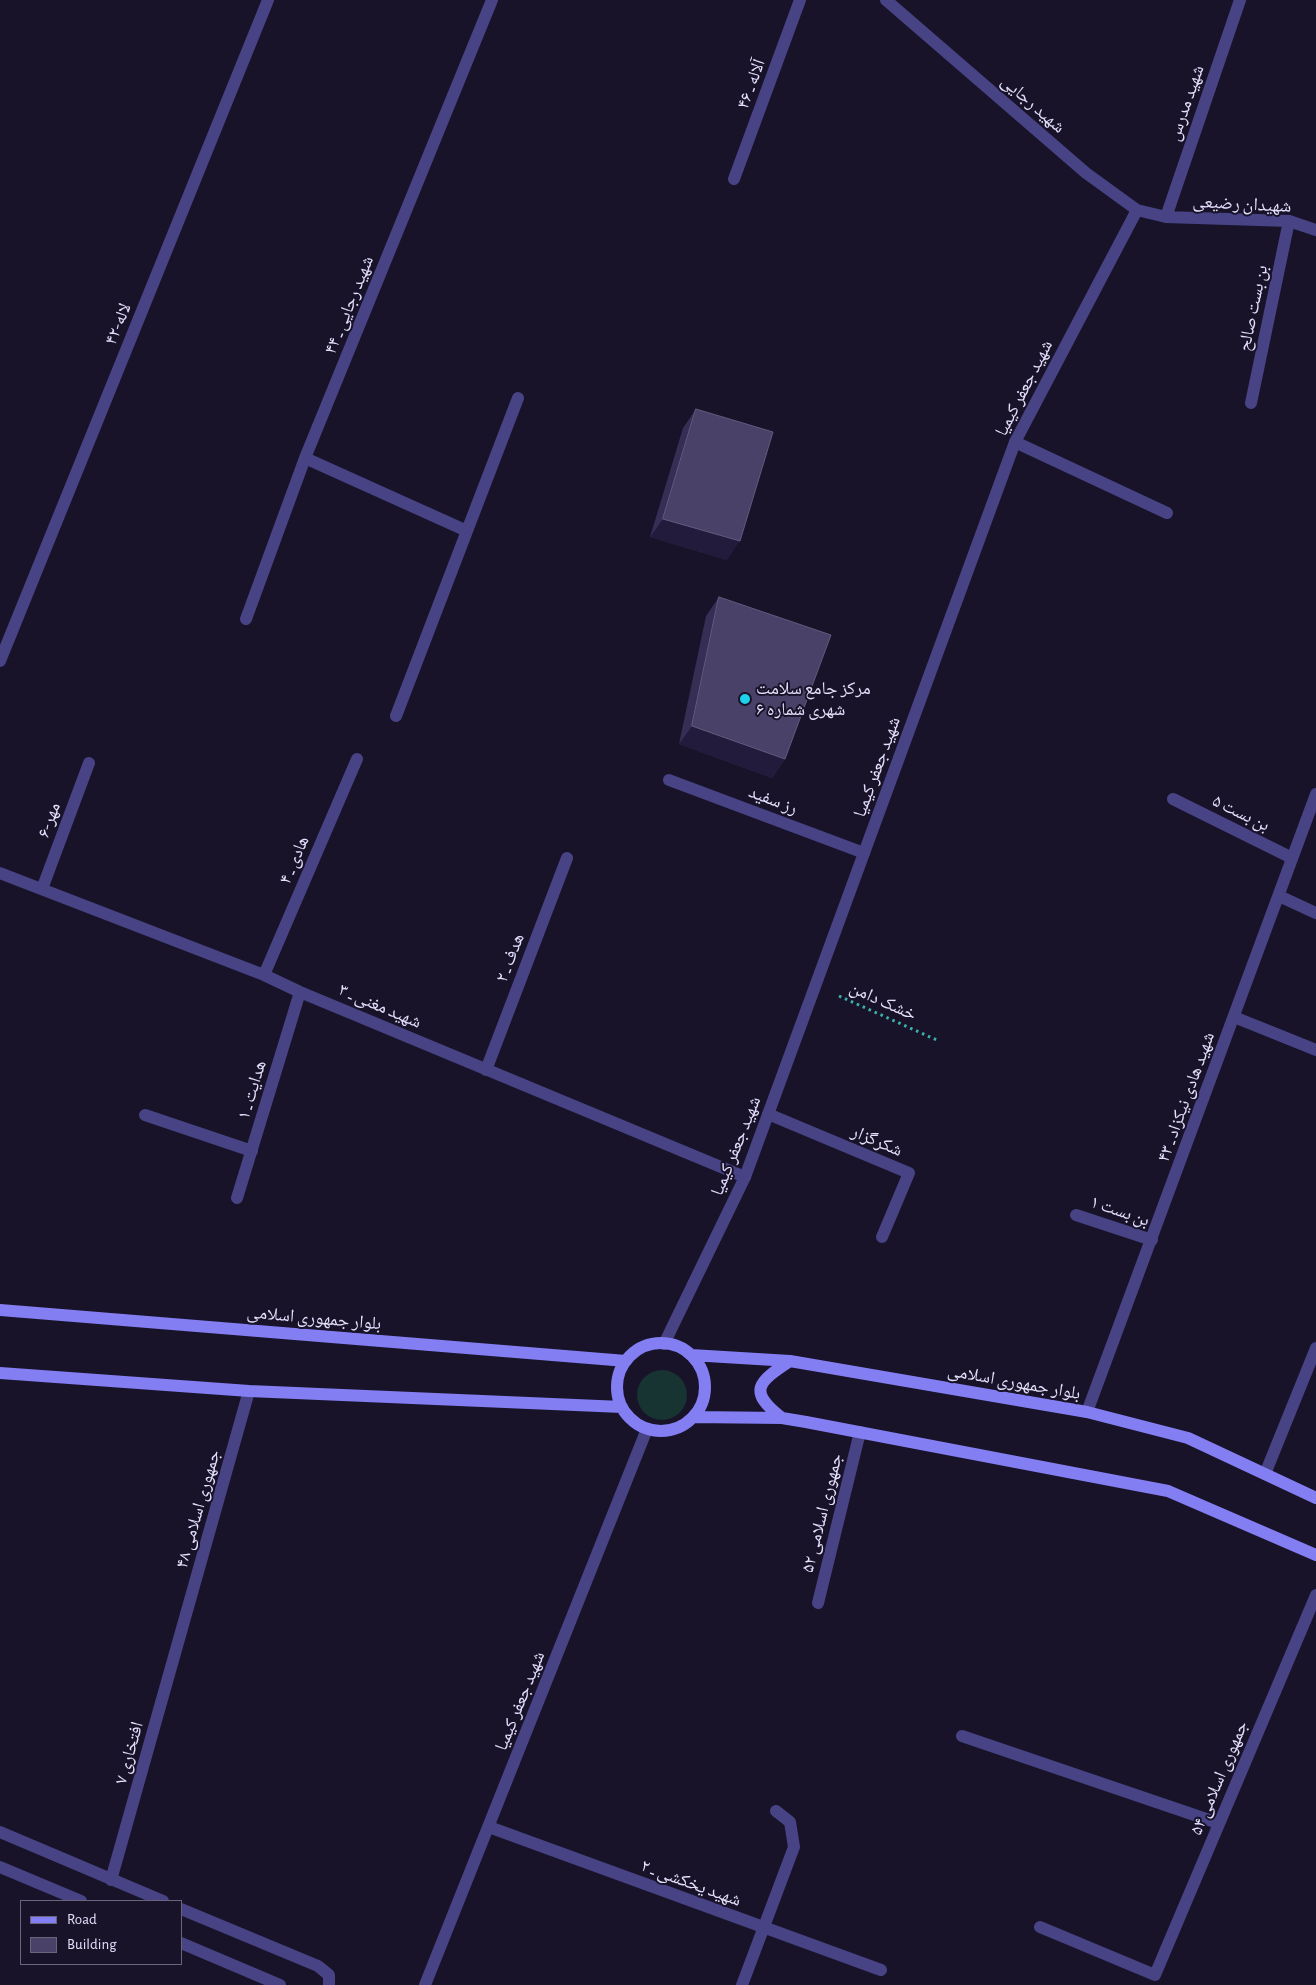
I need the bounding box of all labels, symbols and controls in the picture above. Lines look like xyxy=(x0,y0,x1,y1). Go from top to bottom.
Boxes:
street label: آلاله ـ ۴۶ xyxy=(732,56,770,112)
street label: شهید مدرس xyxy=(1163,62,1209,144)
street label: شهید رجایی xyxy=(996,70,1070,138)
street label: شهیدان رضیعی xyxy=(1192,191,1292,217)
street label: شهید رجایی ـ ۴۴ xyxy=(319,253,379,357)
street label: بن بست صالح xyxy=(1233,263,1273,353)
street label: لاله-۴۲ xyxy=(100,300,136,348)
street label: شهید جعفر کیمیا xyxy=(990,336,1058,440)
place label: مرکز جامع سلامت شهری شماره ۶ xyxy=(756,678,871,721)
marker: مرکز جامع سلامت شهری شماره ۶ xyxy=(738,692,752,706)
street label: شهید جعفر کیمیا xyxy=(849,714,905,820)
street label: رز سفید xyxy=(745,781,801,819)
street label: بن بست ۵ xyxy=(1209,790,1273,836)
street label: مهر-۶ xyxy=(33,799,65,841)
street label: هادی ـ ۴ xyxy=(274,833,314,887)
street label: هدف ـ ۲ xyxy=(491,930,529,986)
street label: خشک دامن xyxy=(846,977,920,1025)
street label: شهید مغنی ـ ۳ xyxy=(335,979,425,1033)
street label: شهید هادی نیکزاد ـ ۴۳ xyxy=(1153,1029,1219,1165)
street label: هدایت ـ ۱ xyxy=(233,1058,271,1122)
street label: شهید جعفر کیمیا xyxy=(706,1093,766,1199)
street label: شکرگزار xyxy=(848,1121,906,1161)
street label: بن بست ۱ xyxy=(1088,1191,1152,1231)
street label: بلوار جمهوری اسلامی xyxy=(246,1301,382,1335)
street label: بلوار جمهوری اسلامی xyxy=(946,1360,1082,1404)
street label: جمهوری اسلامی ۴۸ xyxy=(171,1447,225,1571)
street label: جمهوری اسلامی ۵۲ xyxy=(797,1451,847,1575)
street label: شهید جعفر کیمیا xyxy=(490,1648,550,1754)
street label: جمهوری اسلامی ۵۴ xyxy=(1185,1718,1253,1838)
street label: افتخاری ۷ xyxy=(110,1719,148,1787)
street label: شهید یخکشی ـ ۲ xyxy=(638,1855,744,1911)
legend xyxy=(20,1900,182,1965)
text: Road xyxy=(67,1912,97,1927)
text: Building xyxy=(67,1937,117,1952)

